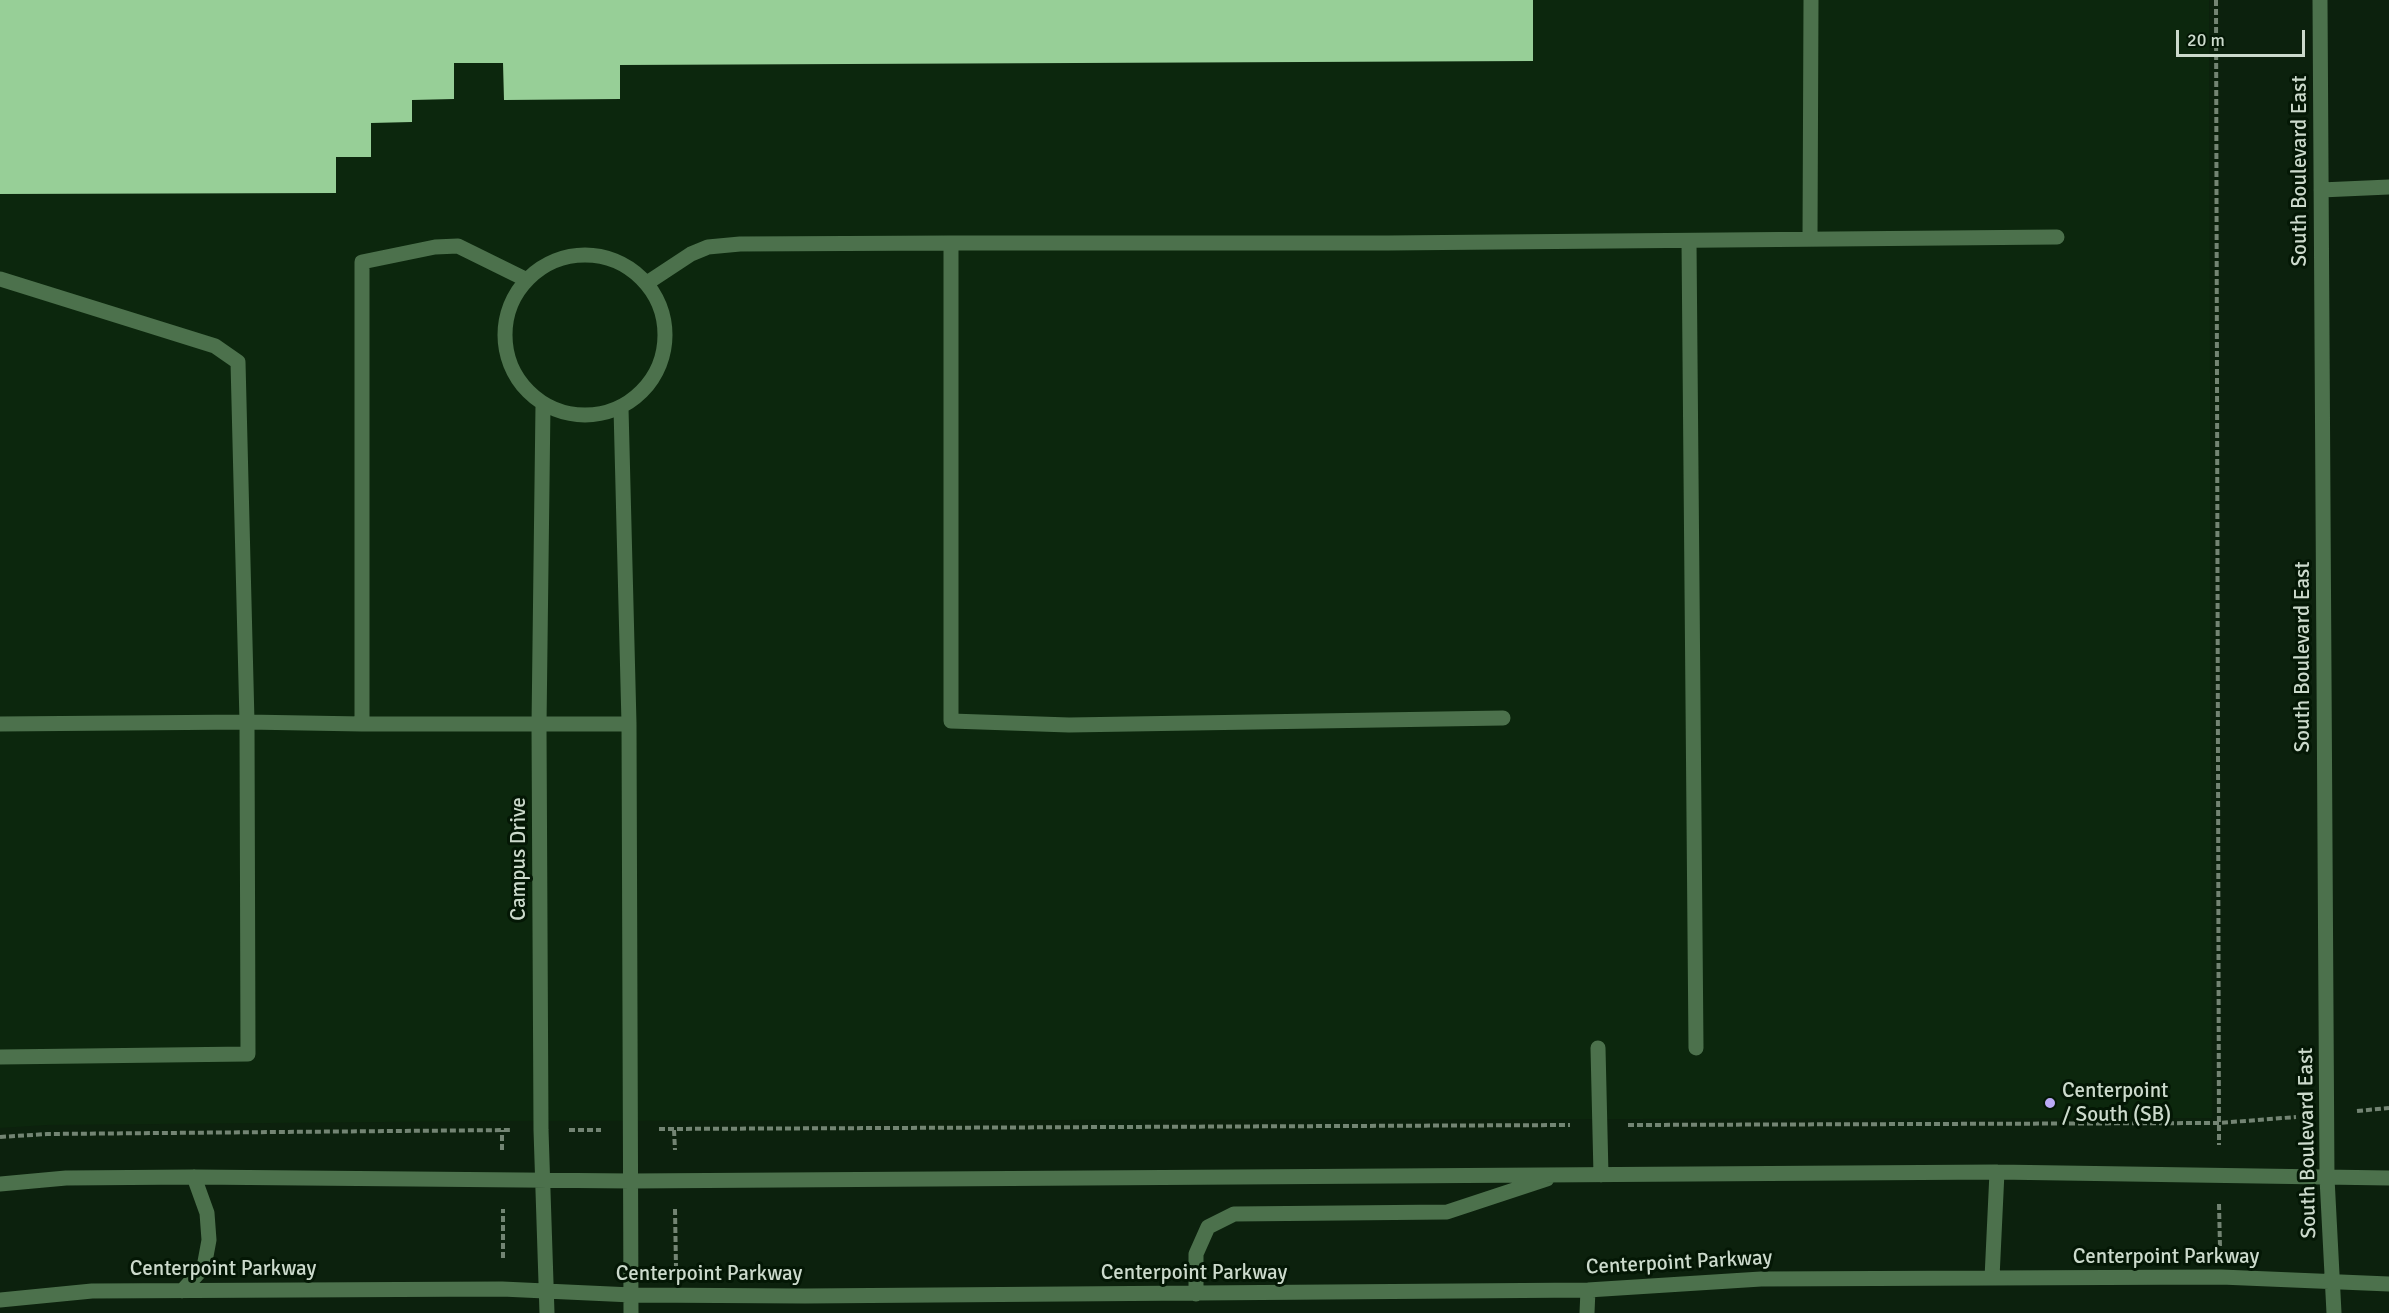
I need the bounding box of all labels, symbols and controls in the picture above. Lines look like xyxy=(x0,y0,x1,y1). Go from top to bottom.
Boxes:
scale bar xyxy=(2179,18,2308,56)
text: 20 m xyxy=(2187,29,2225,51)
street label: South Boulevard East xyxy=(2287,75,2313,267)
street label: South Boulevard East xyxy=(2290,561,2316,753)
street label: Campus Drive xyxy=(506,797,532,921)
street label: South Boulevard East xyxy=(2294,1047,2322,1239)
place label: Centerpoint / South (SB) xyxy=(2062,1078,2171,1128)
marker: Centerpoint / South (SB) xyxy=(2043,1096,2057,1110)
street label: Centerpoint Parkway xyxy=(2073,1244,2259,1270)
street label: Centerpoint Parkway xyxy=(1585,1246,1773,1280)
street label: Centerpoint Parkway xyxy=(130,1256,316,1282)
street label: Centerpoint Parkway xyxy=(1101,1260,1287,1286)
street label: Centerpoint Parkway xyxy=(616,1261,802,1287)

